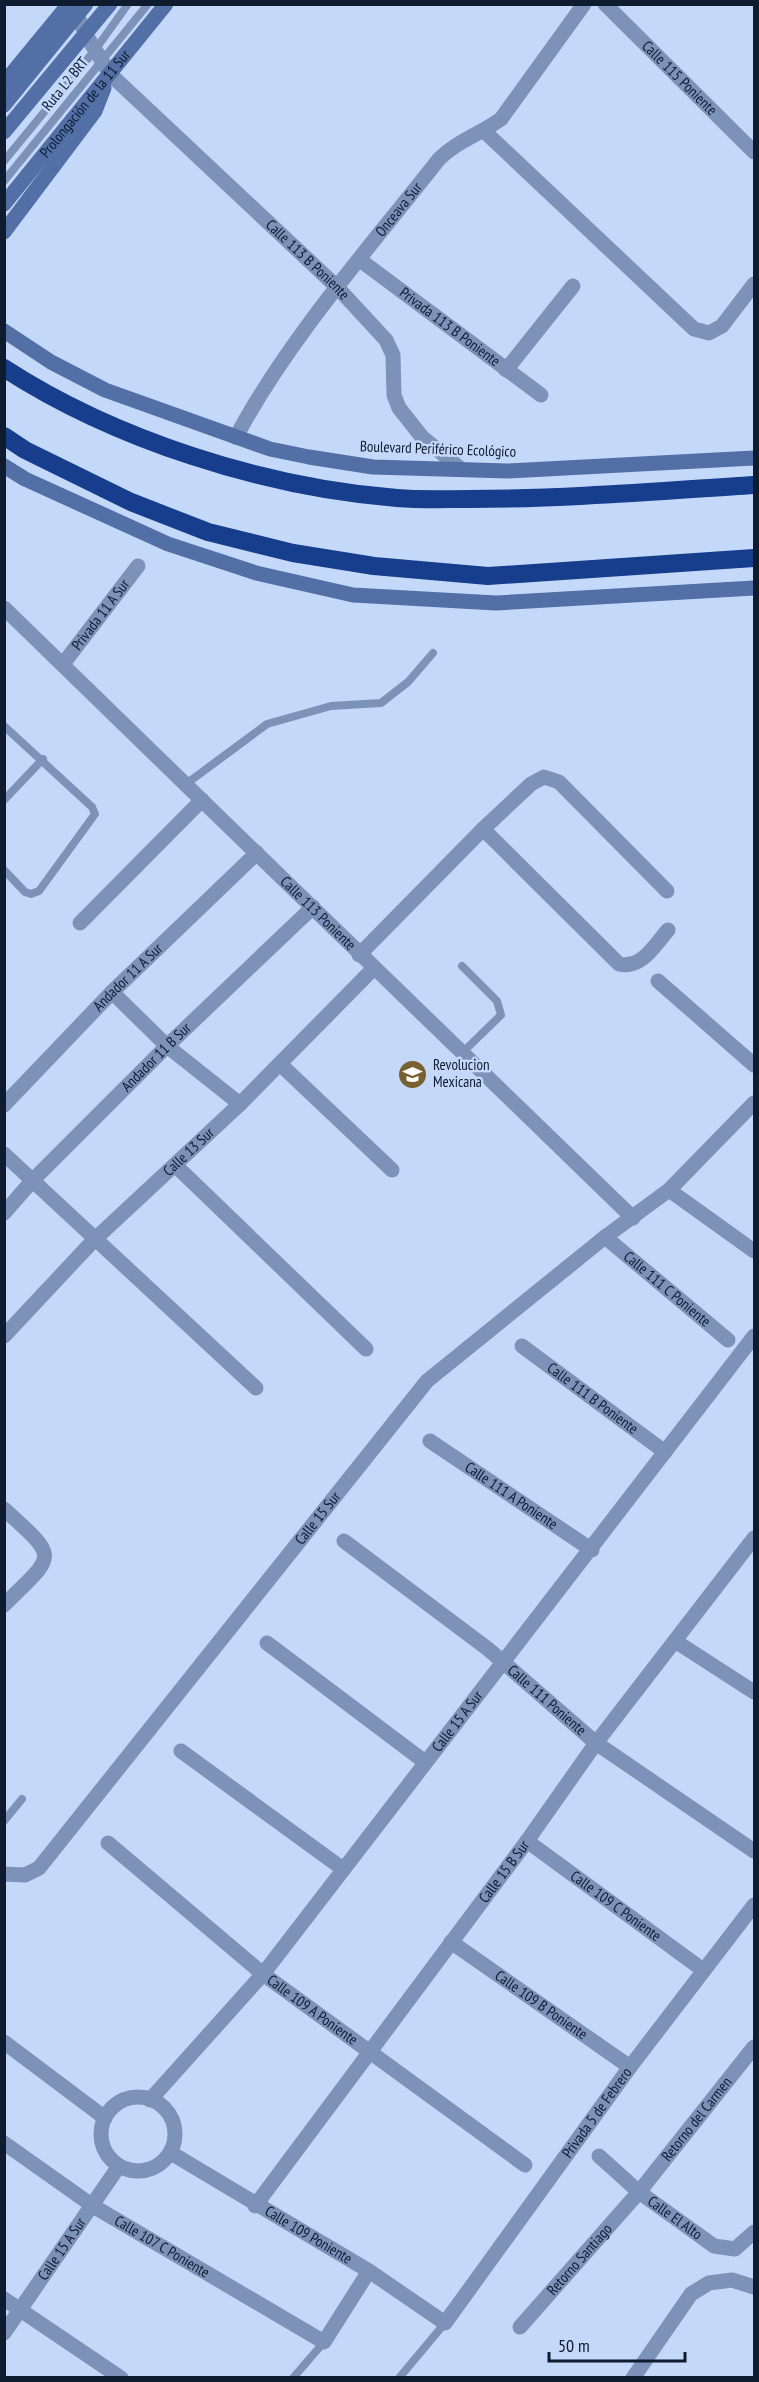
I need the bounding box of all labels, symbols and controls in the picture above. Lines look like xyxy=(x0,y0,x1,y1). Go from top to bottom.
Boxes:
street label: Calle 115 Poniente xyxy=(638,36,721,119)
street label: Prolongación de la 11 Sur xyxy=(35,45,135,161)
street label: Ruta L2 BRT xyxy=(37,53,92,114)
street label: Onceava Sur xyxy=(371,178,426,240)
street label: Calle 113 B Poniente xyxy=(262,215,354,304)
street label: Privada 113 B Poniente xyxy=(396,283,504,370)
street label: Boulevard Periférico Ecológico xyxy=(360,436,516,461)
street label: Privada 11 A Sur xyxy=(67,574,134,654)
street label: Calle 113 Poniente xyxy=(277,872,360,954)
street label: Andador 11 A Sur xyxy=(89,938,167,1015)
street label: Andador 11 B Sur xyxy=(117,1018,195,1095)
place label: Revolucion Mexicana xyxy=(433,1055,490,1091)
school or university icon: Revolucion Mexicana xyxy=(396,1058,428,1090)
street label: Calle 13 Sur xyxy=(159,1122,218,1180)
street label: Calle 111 C Poniente xyxy=(620,1247,715,1331)
street label: Calle 111 B Poniente xyxy=(544,1358,642,1438)
street label: Calle 111 A Poniente xyxy=(462,1457,562,1533)
street label: Calle 15 Sur xyxy=(290,1487,345,1548)
street label: Calle 111 Poniente xyxy=(504,1660,590,1739)
street label: Calle 15 A Sur xyxy=(427,1686,487,1756)
street label: Calle 15 B Sur xyxy=(474,1836,534,1906)
street label: Calle 109 C Poniente xyxy=(567,1866,665,1945)
street label: Calle 109 B Poniente xyxy=(492,1966,591,2043)
street label: Calle 109 A Poniente xyxy=(264,1970,362,2049)
street label: Privada 5 de Febrero xyxy=(558,2064,636,2161)
street label: Retorno del Carmen xyxy=(657,2073,736,2165)
street label: Calle El Alto xyxy=(644,2191,706,2244)
street label: Calle 109 Poniente xyxy=(262,2201,356,2268)
street label: Calle 107 C Poniente xyxy=(111,2211,213,2282)
street label: Calle 15 A Sur xyxy=(33,2213,90,2284)
street label: Retorno Santiago xyxy=(543,2219,616,2299)
scale bar xyxy=(549,2325,686,2363)
text: 50 m xyxy=(558,2334,590,2357)

